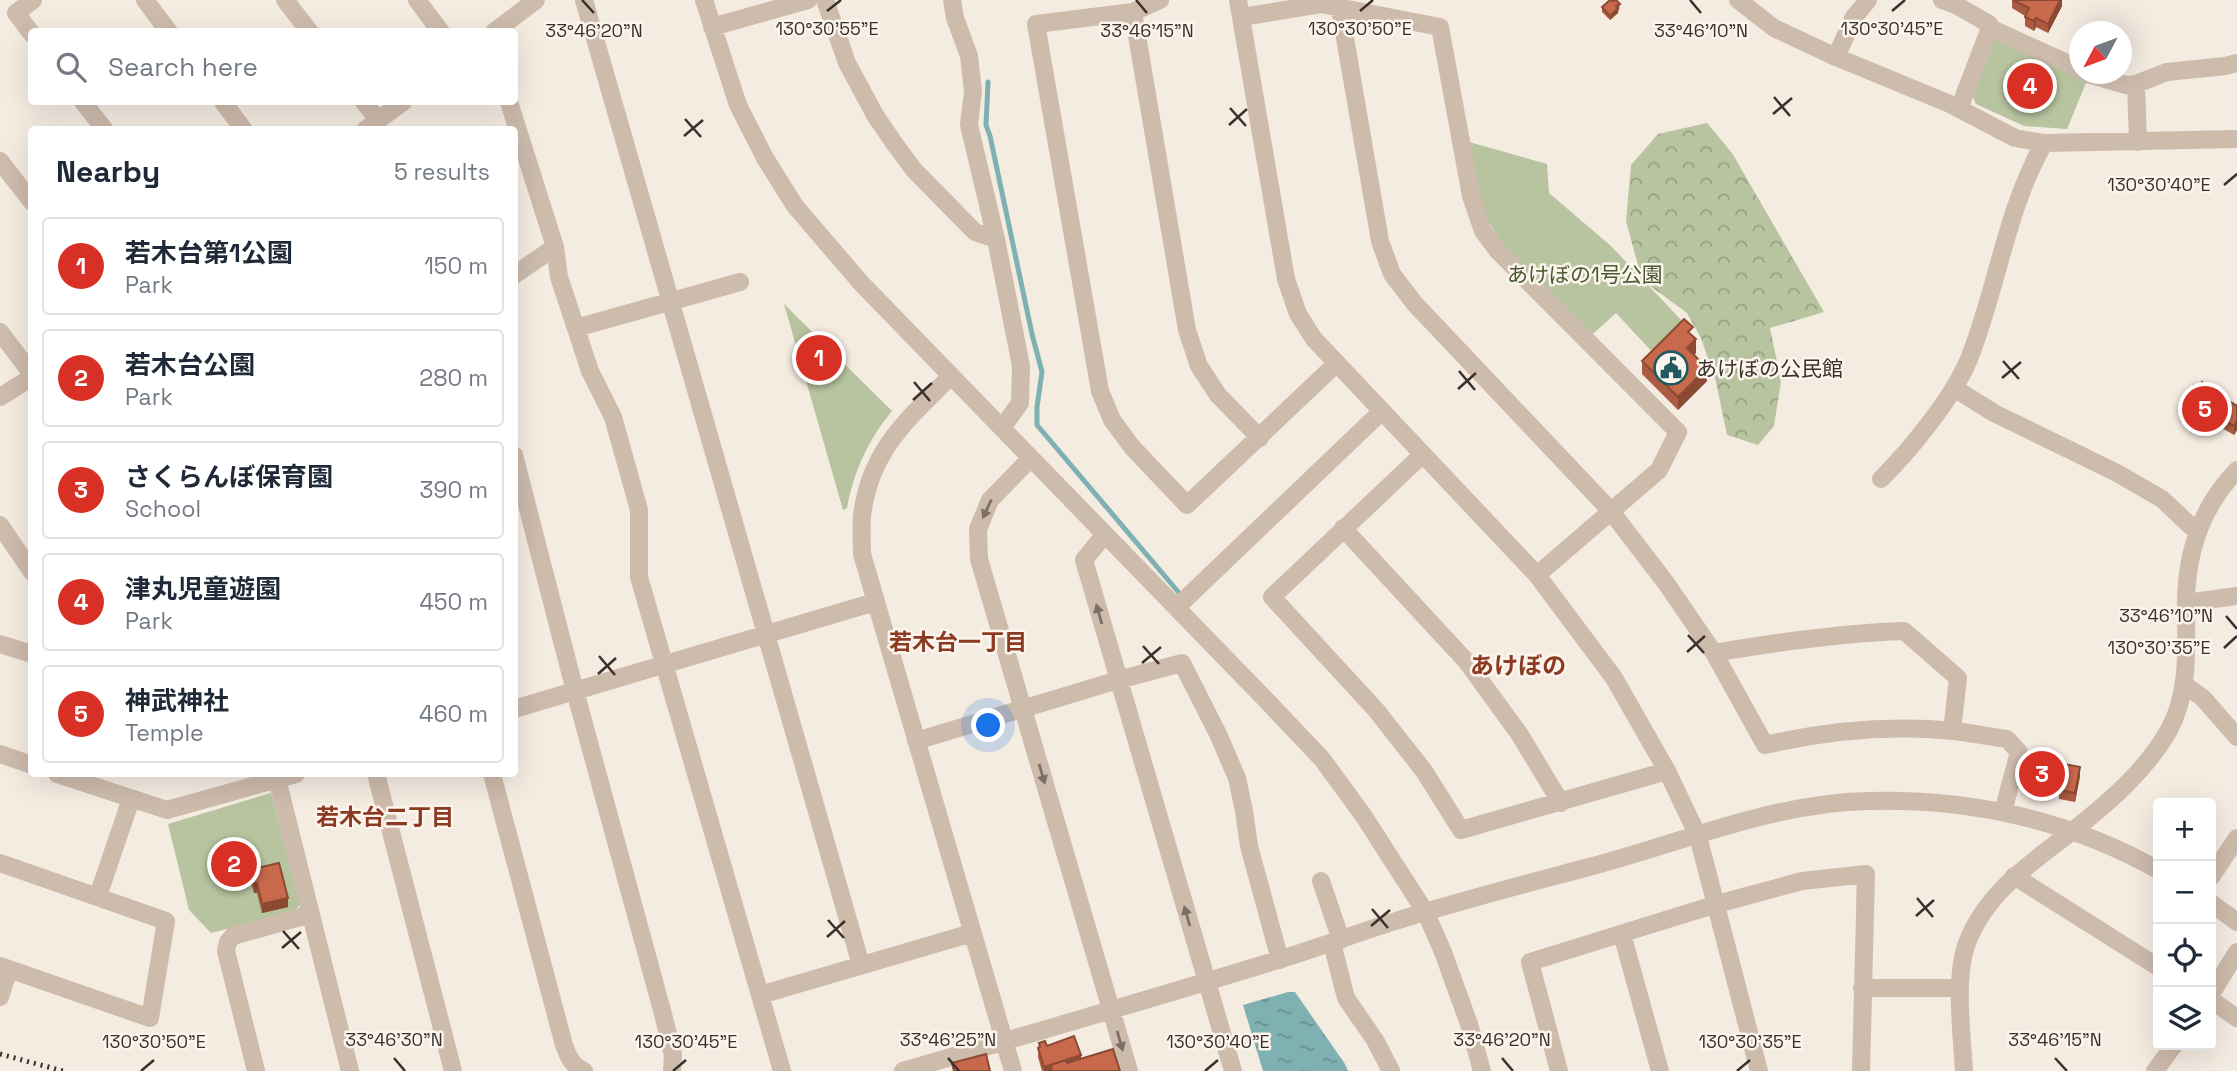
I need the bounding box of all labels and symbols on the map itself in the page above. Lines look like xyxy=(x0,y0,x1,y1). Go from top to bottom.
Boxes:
text: 130°30'55"E xyxy=(775,17,879,40)
text: 130°30'50"E xyxy=(1308,17,1412,40)
text: 130°30'45"E xyxy=(1841,17,1943,40)
text: 33°46'20"N xyxy=(545,19,643,42)
text: 33°46'15"N xyxy=(1100,19,1194,42)
text: 33°46'10"N xyxy=(1654,19,1748,42)
north arrow xyxy=(2069,21,2132,84)
pin: 4 xyxy=(2007,60,2053,112)
text: 130°30'40"E xyxy=(2107,173,2211,196)
park label: あけぼの1号公園 xyxy=(1507,261,1663,288)
pin: 1 xyxy=(796,332,842,384)
public building icon: あけぼの公民館 xyxy=(1652,349,1690,387)
place label: あけぼの公民館 xyxy=(1696,355,1843,382)
pin: 5 xyxy=(2182,383,2228,435)
one-way arrow xyxy=(981,499,993,519)
one-way arrow xyxy=(1094,604,1104,625)
text: 33°46'10"N xyxy=(2119,604,2213,627)
district label: 若木台一丁目 xyxy=(889,627,1027,657)
text: 130°30'35"E xyxy=(2107,636,2211,659)
district label: あけぼの xyxy=(1470,650,1566,681)
your location xyxy=(971,708,1005,742)
pin: 3 xyxy=(2019,748,2065,800)
one-way arrow xyxy=(1038,763,1048,784)
district label: 若木台二丁目 xyxy=(316,802,454,832)
pin: 2 xyxy=(211,838,257,890)
one-way arrow xyxy=(1181,905,1191,926)
text: 33°46'30"N xyxy=(345,1028,443,1051)
text: 33°46'25"N xyxy=(900,1028,996,1051)
text: 33°46'20"N xyxy=(1453,1028,1551,1051)
text: 33°46'15"N xyxy=(2008,1028,2102,1051)
text: 130°30'50"E xyxy=(102,1030,206,1053)
text: 130°30'45"E xyxy=(635,1030,737,1053)
one-way arrow xyxy=(1116,1030,1126,1051)
text: 130°30'40"E xyxy=(1166,1030,1270,1053)
text: 130°30'35"E xyxy=(1698,1030,1802,1053)

